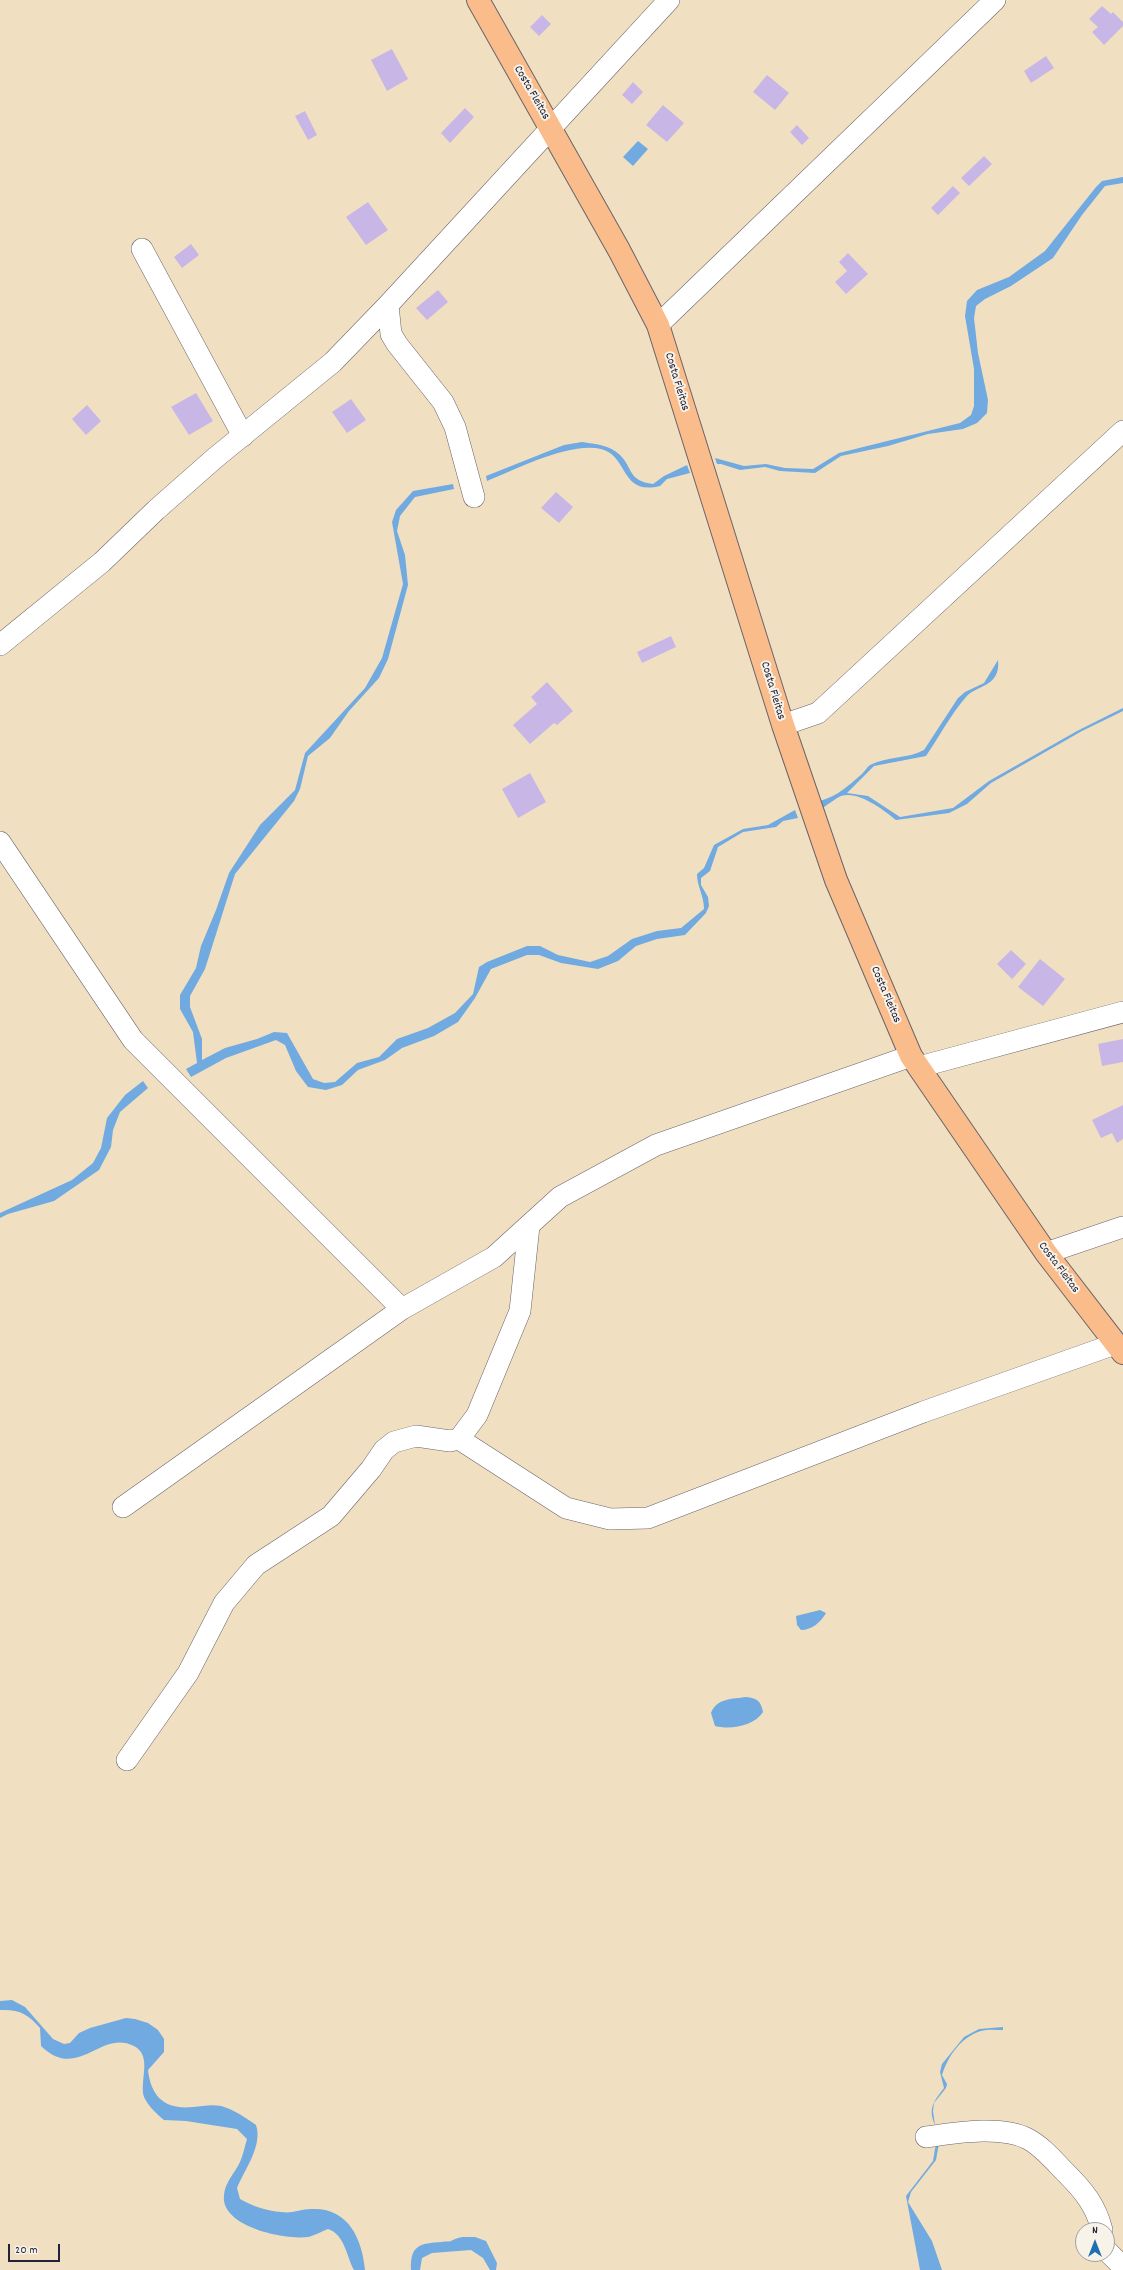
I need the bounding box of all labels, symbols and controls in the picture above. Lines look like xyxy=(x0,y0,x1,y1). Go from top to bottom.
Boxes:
street label: Costa Fleitas xyxy=(510,63,552,123)
street label: Costa Fleitas xyxy=(660,351,692,413)
street label: Costa Fleitas xyxy=(756,660,788,722)
street label: Costa Fleitas xyxy=(867,965,903,1025)
street label: Costa Fleitas xyxy=(1034,1240,1082,1296)
north arrow xyxy=(1075,2222,1115,2262)
text: N xyxy=(1092,2223,1098,2239)
scale bar xyxy=(10,2236,62,2262)
text: 20 m xyxy=(15,2242,38,2259)

